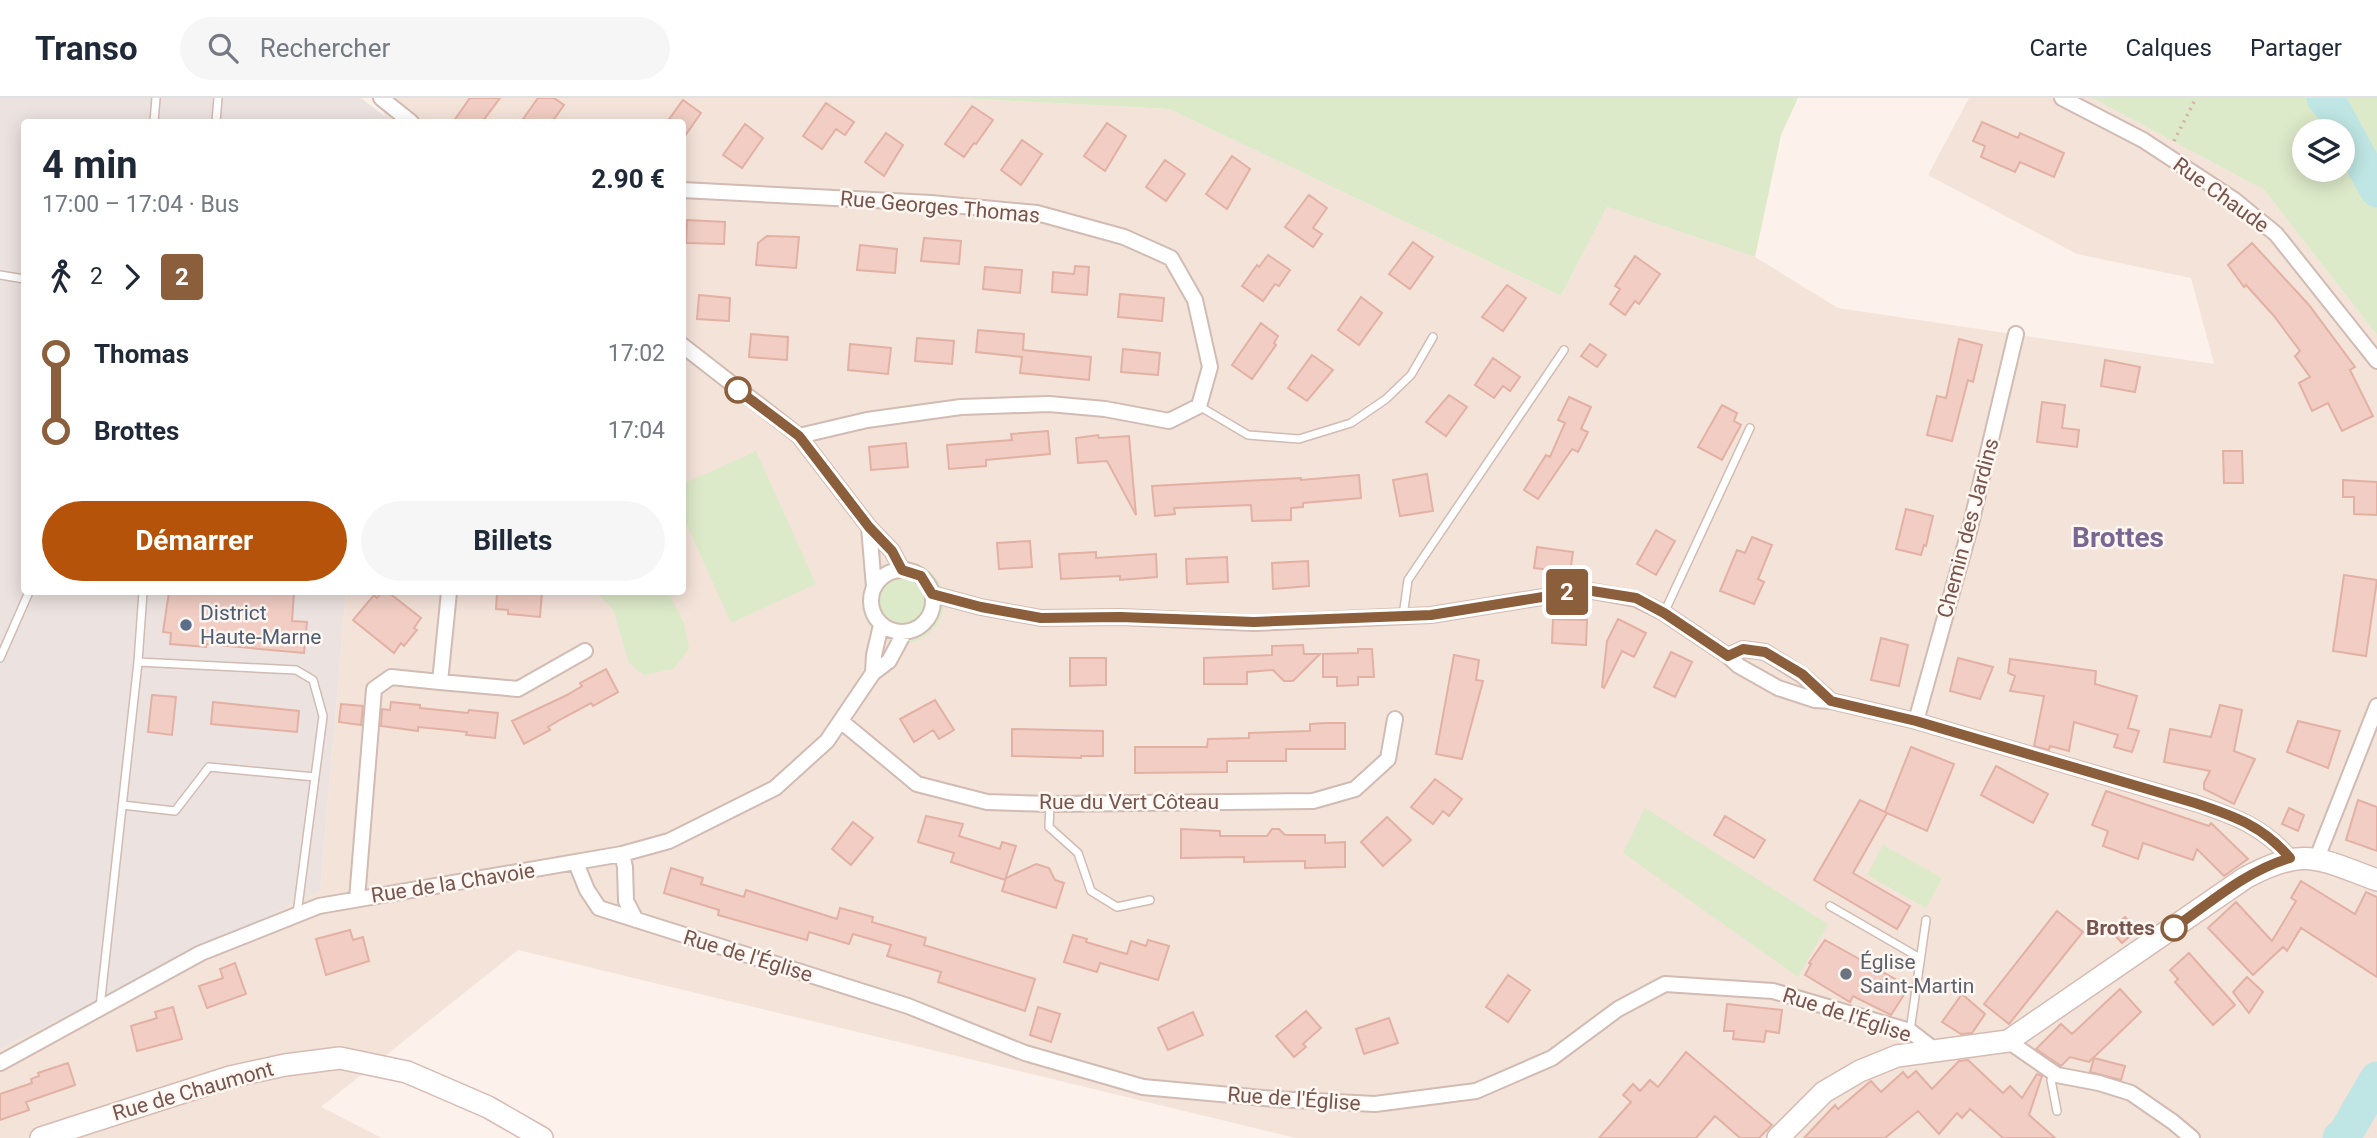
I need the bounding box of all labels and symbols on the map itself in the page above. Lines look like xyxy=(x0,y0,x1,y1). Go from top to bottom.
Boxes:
street label: Rue Chaude xyxy=(2169,152,2273,238)
street label: Rue Georges Thomas xyxy=(839,186,1041,228)
unlabelled marker xyxy=(725,377,751,403)
street label: Chemin des Jardins xyxy=(1932,436,2004,620)
district label: Brottes xyxy=(2072,521,2164,554)
line badge: 2 xyxy=(1544,569,1590,615)
place label: District Haute-Marne xyxy=(200,601,321,649)
marker: District Haute-Marne xyxy=(178,617,194,633)
street label: Rue du Vert Côteau xyxy=(1039,790,1219,814)
street label: Rue de la Chavoie xyxy=(369,858,537,908)
marker: Brottes xyxy=(2161,915,2187,941)
place label: Brottes xyxy=(2086,916,2155,940)
street label: Rue de l'Église xyxy=(681,925,815,987)
place label: Église Saint-Martin xyxy=(1860,950,1974,998)
marker: Église Saint-Martin xyxy=(1838,966,1854,982)
street label: Rue de l'Église xyxy=(1780,983,1914,1047)
street label: Rue de Chaumont xyxy=(110,1057,276,1125)
street label: Rue de l'Église xyxy=(1227,1082,1361,1116)

